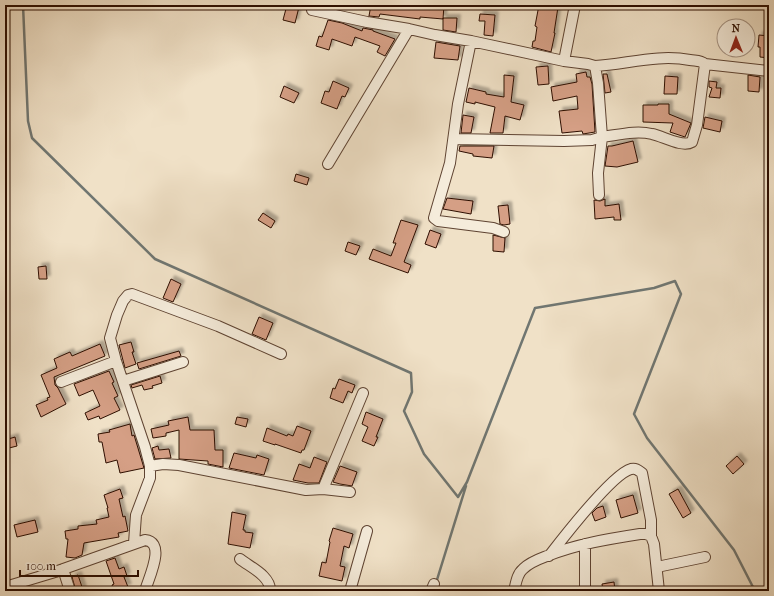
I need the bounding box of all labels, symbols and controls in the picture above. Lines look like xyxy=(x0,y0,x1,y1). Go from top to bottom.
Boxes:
north arrow xyxy=(716,18,756,58)
text: N xyxy=(732,22,741,35)
scale bar xyxy=(20,552,138,578)
text: 100 m xyxy=(26,559,56,573)

